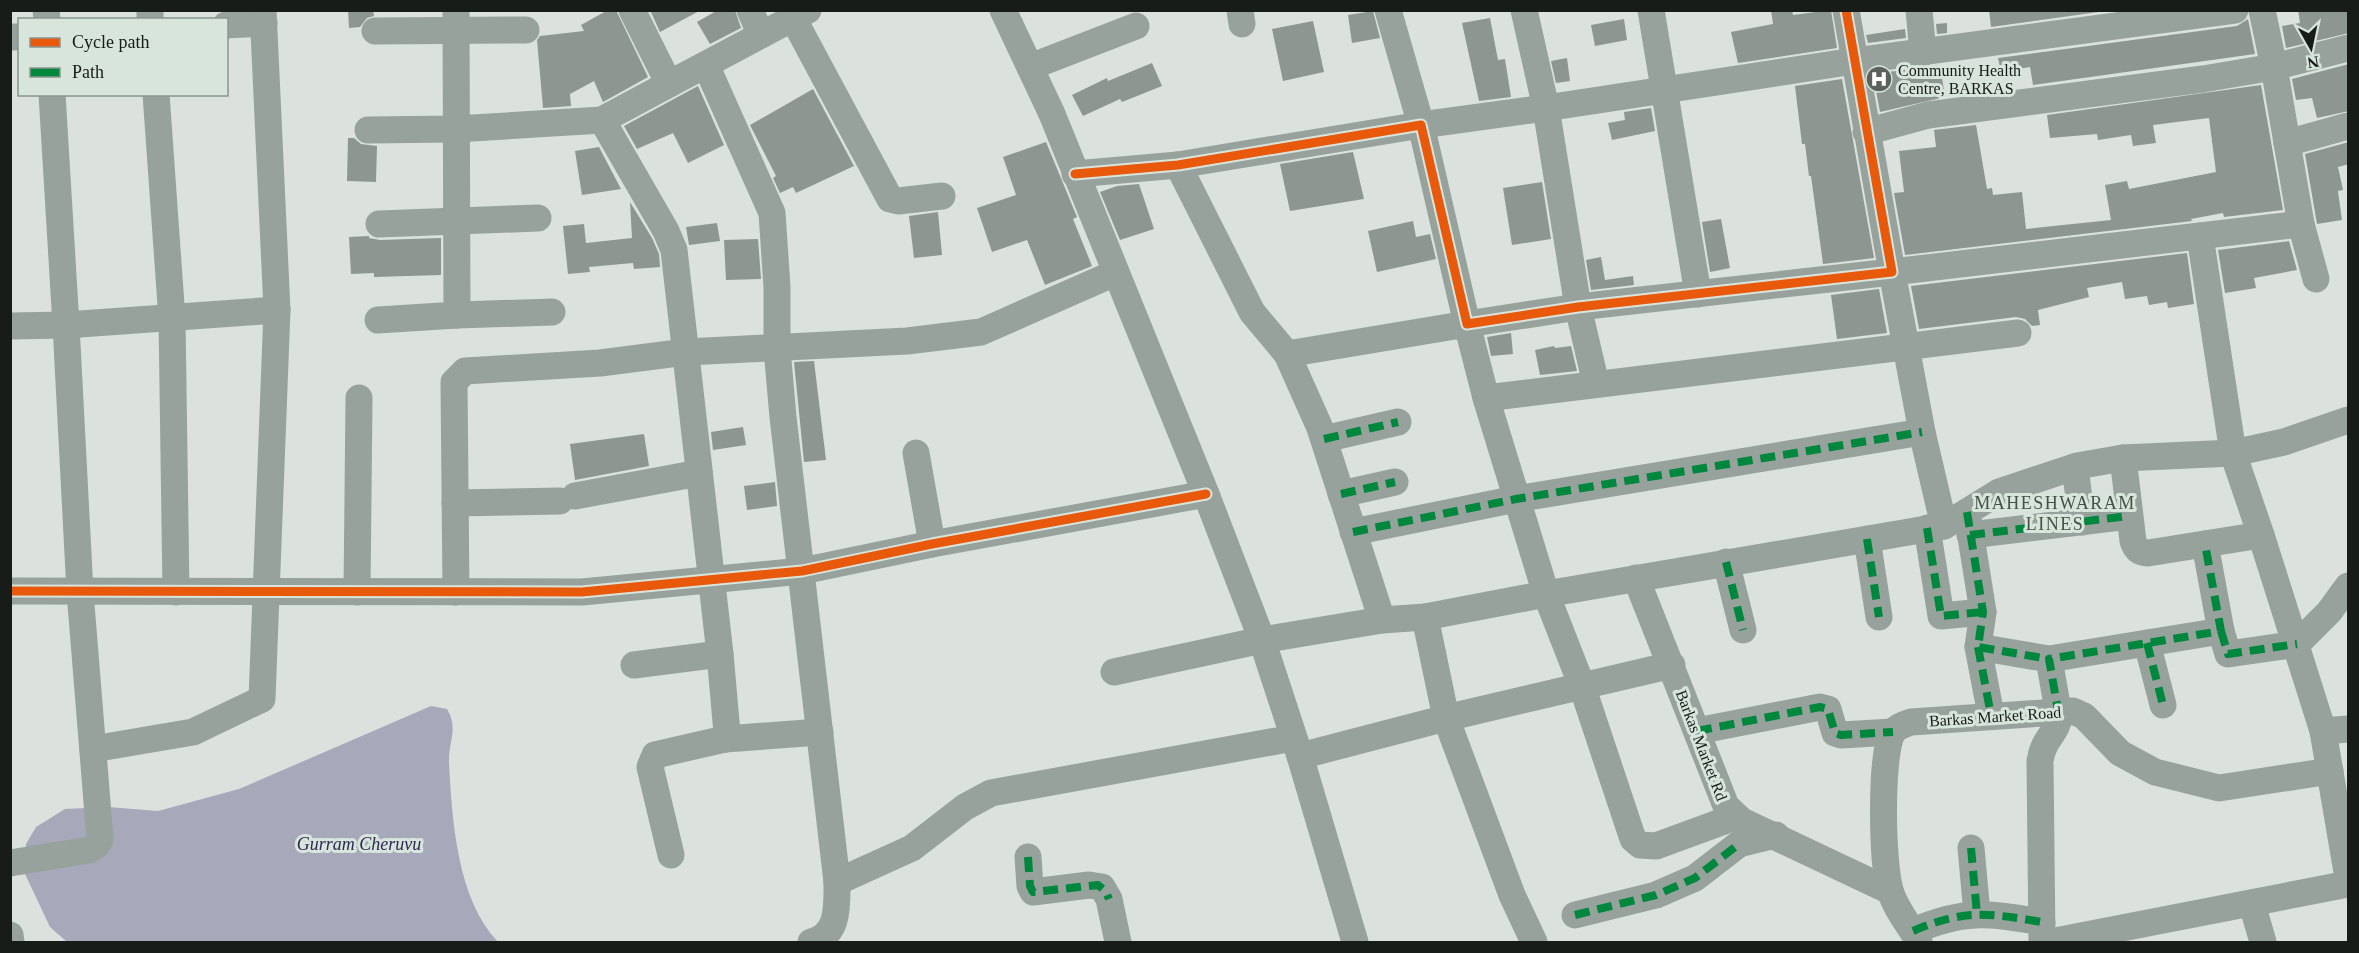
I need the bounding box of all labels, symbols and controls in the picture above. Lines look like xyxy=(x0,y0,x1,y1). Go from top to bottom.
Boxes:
legend xyxy=(18,18,228,96)
north arrow xyxy=(2281,18,2341,78)
text: Cycle path xyxy=(72,32,149,52)
text: N xyxy=(2306,53,2320,72)
text: Path xyxy=(72,62,104,82)
place label: Community Health Centre, BARKAS xyxy=(1898,62,2021,97)
hospital icon: Community Health Centre, BARKAS xyxy=(1864,64,1894,94)
district label: MAHESHWARAM LINES xyxy=(1974,493,2136,534)
street label: Barkas Market Rd xyxy=(1673,687,1730,803)
street label: Barkas Market Road xyxy=(1928,703,2062,730)
water label: Gurram Cheruvu xyxy=(297,834,421,854)

